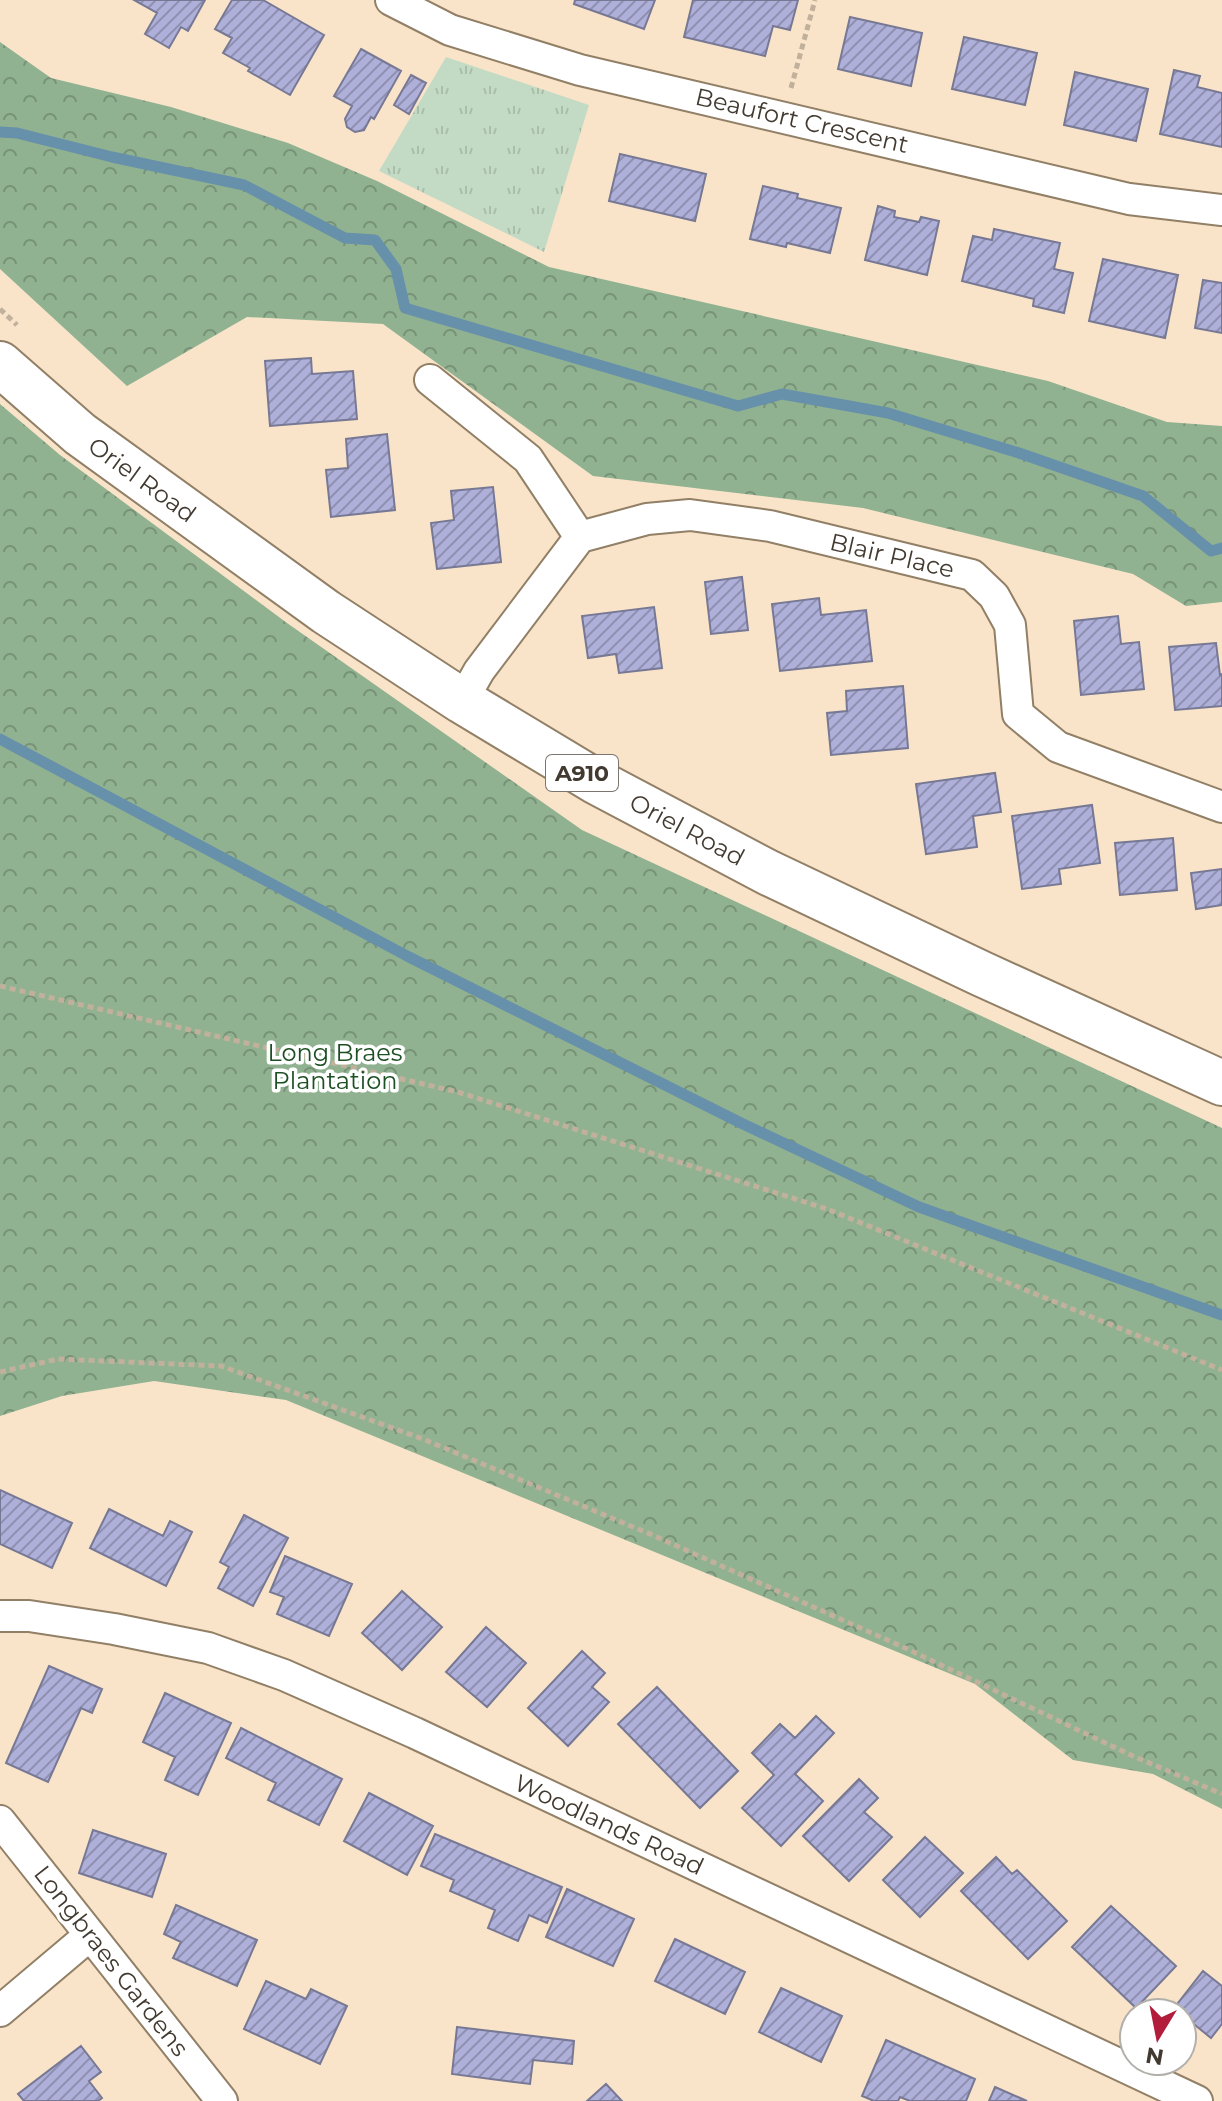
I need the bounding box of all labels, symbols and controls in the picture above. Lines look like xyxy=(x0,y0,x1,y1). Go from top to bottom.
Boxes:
street label: Beaufort Crescent xyxy=(693,82,912,159)
street label: Oriel Road xyxy=(83,431,202,528)
street label: Blair Place xyxy=(827,527,957,584)
road number: A910 xyxy=(546,755,618,791)
street label: Oriel Road xyxy=(625,787,750,872)
park label: Long Braes Plantation xyxy=(267,1038,403,1095)
street label: Woodlands Road xyxy=(510,1768,708,1881)
street label: Longbraes Gardens xyxy=(28,1860,195,2062)
north arrow xyxy=(1118,1997,1198,2077)
text: N xyxy=(1144,2041,1166,2071)

